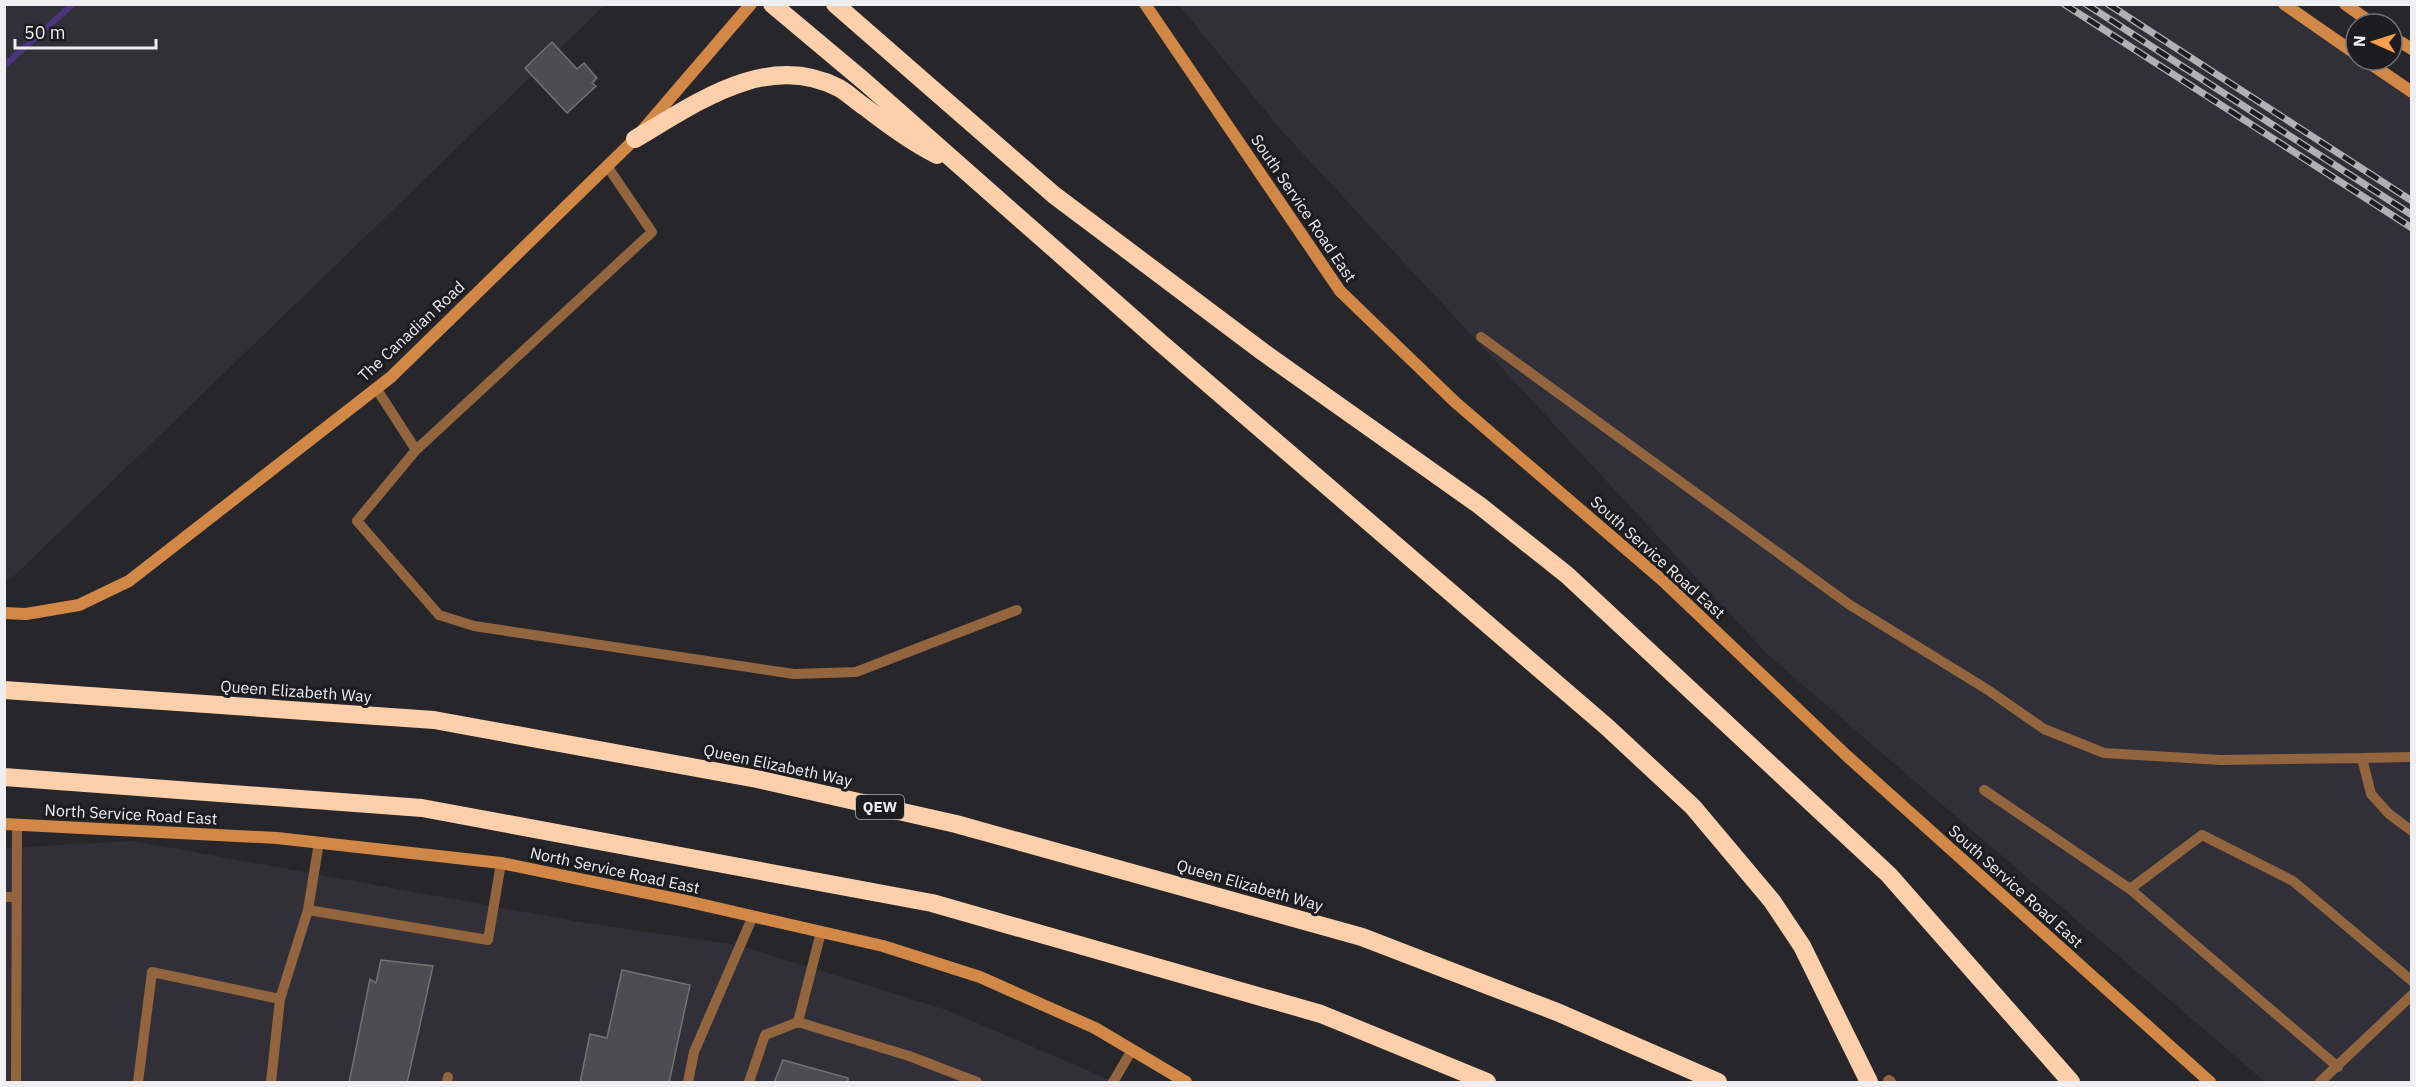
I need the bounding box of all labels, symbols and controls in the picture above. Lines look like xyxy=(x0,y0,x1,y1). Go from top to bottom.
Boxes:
scale bar xyxy=(15,12,156,50)
north arrow xyxy=(2344,12,2404,72)
text: 50 m xyxy=(24,21,66,44)
text: N xyxy=(2349,35,2369,48)
street label: South Service Road East xyxy=(1247,130,1361,286)
street label: The Canadian Road xyxy=(354,276,468,386)
street label: South Service Road East xyxy=(1587,491,1729,623)
street label: Queen Elizabeth Way xyxy=(220,676,372,706)
street label: Queen Elizabeth Way xyxy=(702,739,854,791)
road number: QEW xyxy=(856,795,904,819)
street label: North Service Road East xyxy=(44,799,218,829)
street label: South Service Road East xyxy=(1945,820,2087,952)
street label: North Service Road East xyxy=(528,842,702,898)
street label: Queen Elizabeth Way xyxy=(1174,854,1326,916)

